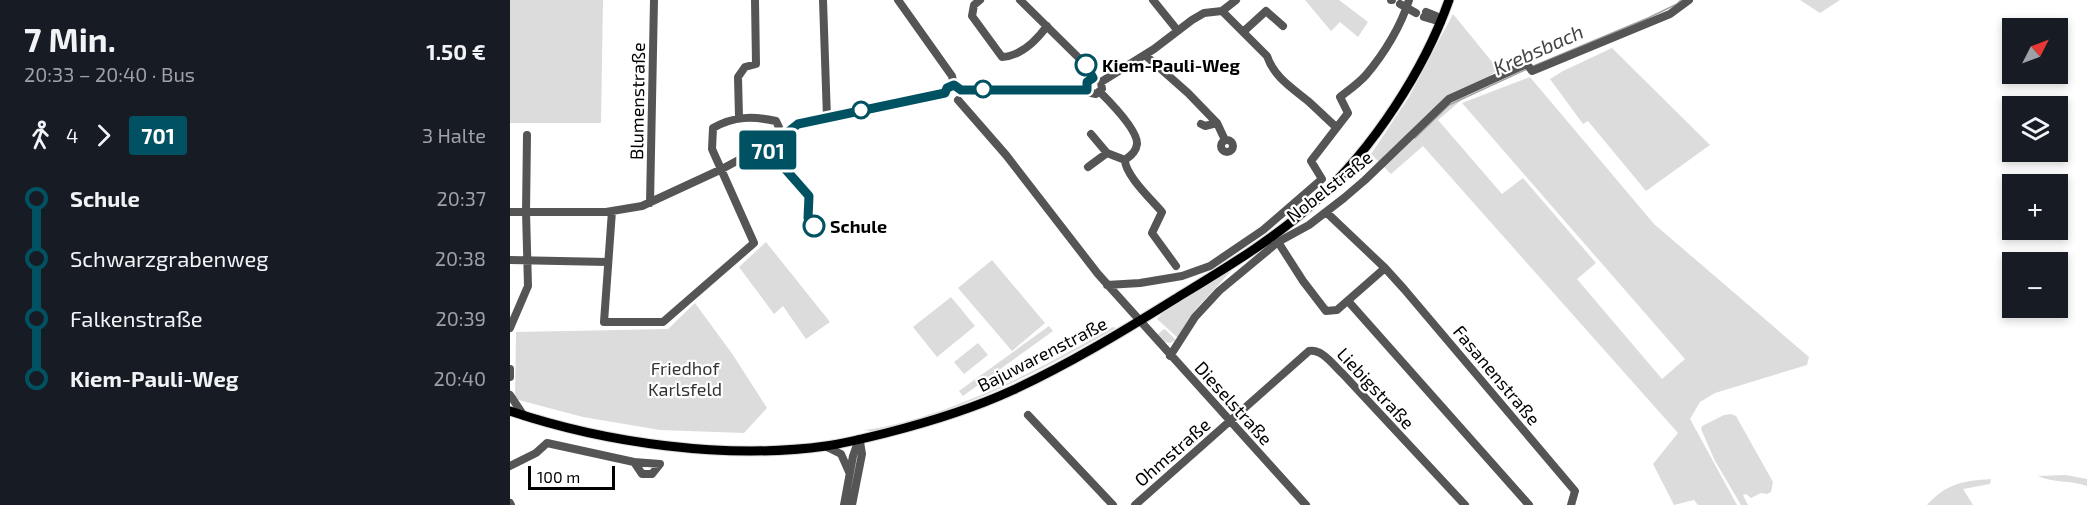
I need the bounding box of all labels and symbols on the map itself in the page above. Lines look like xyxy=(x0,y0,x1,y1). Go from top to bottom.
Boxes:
water label: Krebsbach xyxy=(1489,18,1587,80)
north arrow xyxy=(2002,18,2068,84)
street label: Blumenstraße xyxy=(625,42,649,160)
marker: Kiem-Pauli-Weg xyxy=(1075,54,1097,76)
place label: Kiem-Pauli-Weg xyxy=(1102,54,1240,76)
unlabelled marker xyxy=(974,80,992,98)
unlabelled marker xyxy=(852,101,870,119)
line badge: 701 xyxy=(734,130,802,170)
street label: Nobelstraße xyxy=(1282,146,1376,226)
marker: Schule xyxy=(803,215,825,237)
place label: Schule xyxy=(830,215,887,237)
street label: Bajuwarenstraße xyxy=(974,312,1110,396)
street label: Fasanenstraße xyxy=(1449,321,1545,429)
street label: Liebigstraße xyxy=(1333,343,1419,433)
park label: Friedhof Karlsfeld xyxy=(648,357,722,400)
street label: Dieselstraße xyxy=(1191,357,1277,449)
street label: Ohmstraße xyxy=(1130,413,1214,491)
scale bar xyxy=(528,463,615,490)

